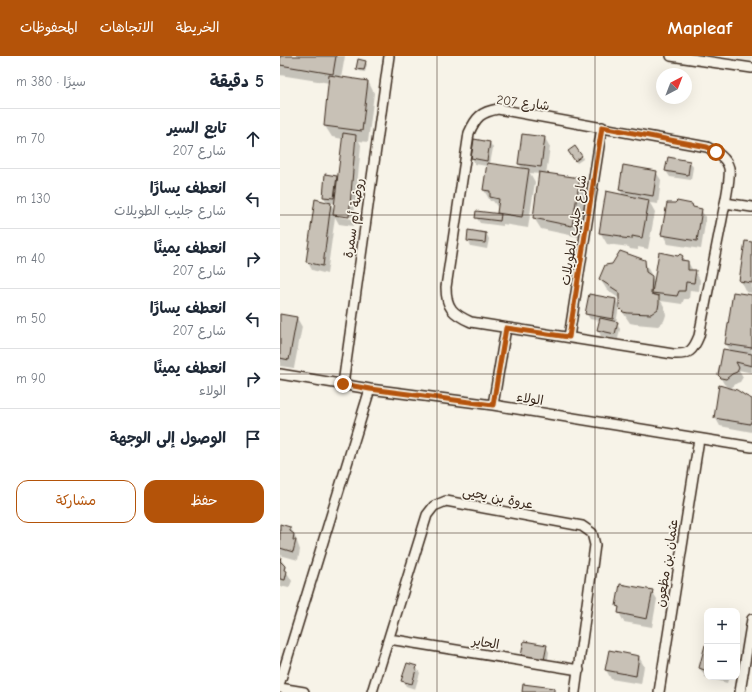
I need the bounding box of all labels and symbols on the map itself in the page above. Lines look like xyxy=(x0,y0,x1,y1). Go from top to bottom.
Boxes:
north arrow xyxy=(656,68,692,104)
street label: شارع 207 xyxy=(495,92,550,115)
route start xyxy=(707,143,725,161)
street label: شارع جليب الطويلات xyxy=(557,174,592,287)
street label: روضة أم سمرة xyxy=(340,177,369,259)
route end xyxy=(334,375,352,393)
street label: الولاء xyxy=(515,389,544,409)
street label: عروة بن يحيى xyxy=(461,483,534,514)
street label: عثمان بن مظعون xyxy=(652,518,682,608)
street label: الحاير xyxy=(470,633,501,653)

